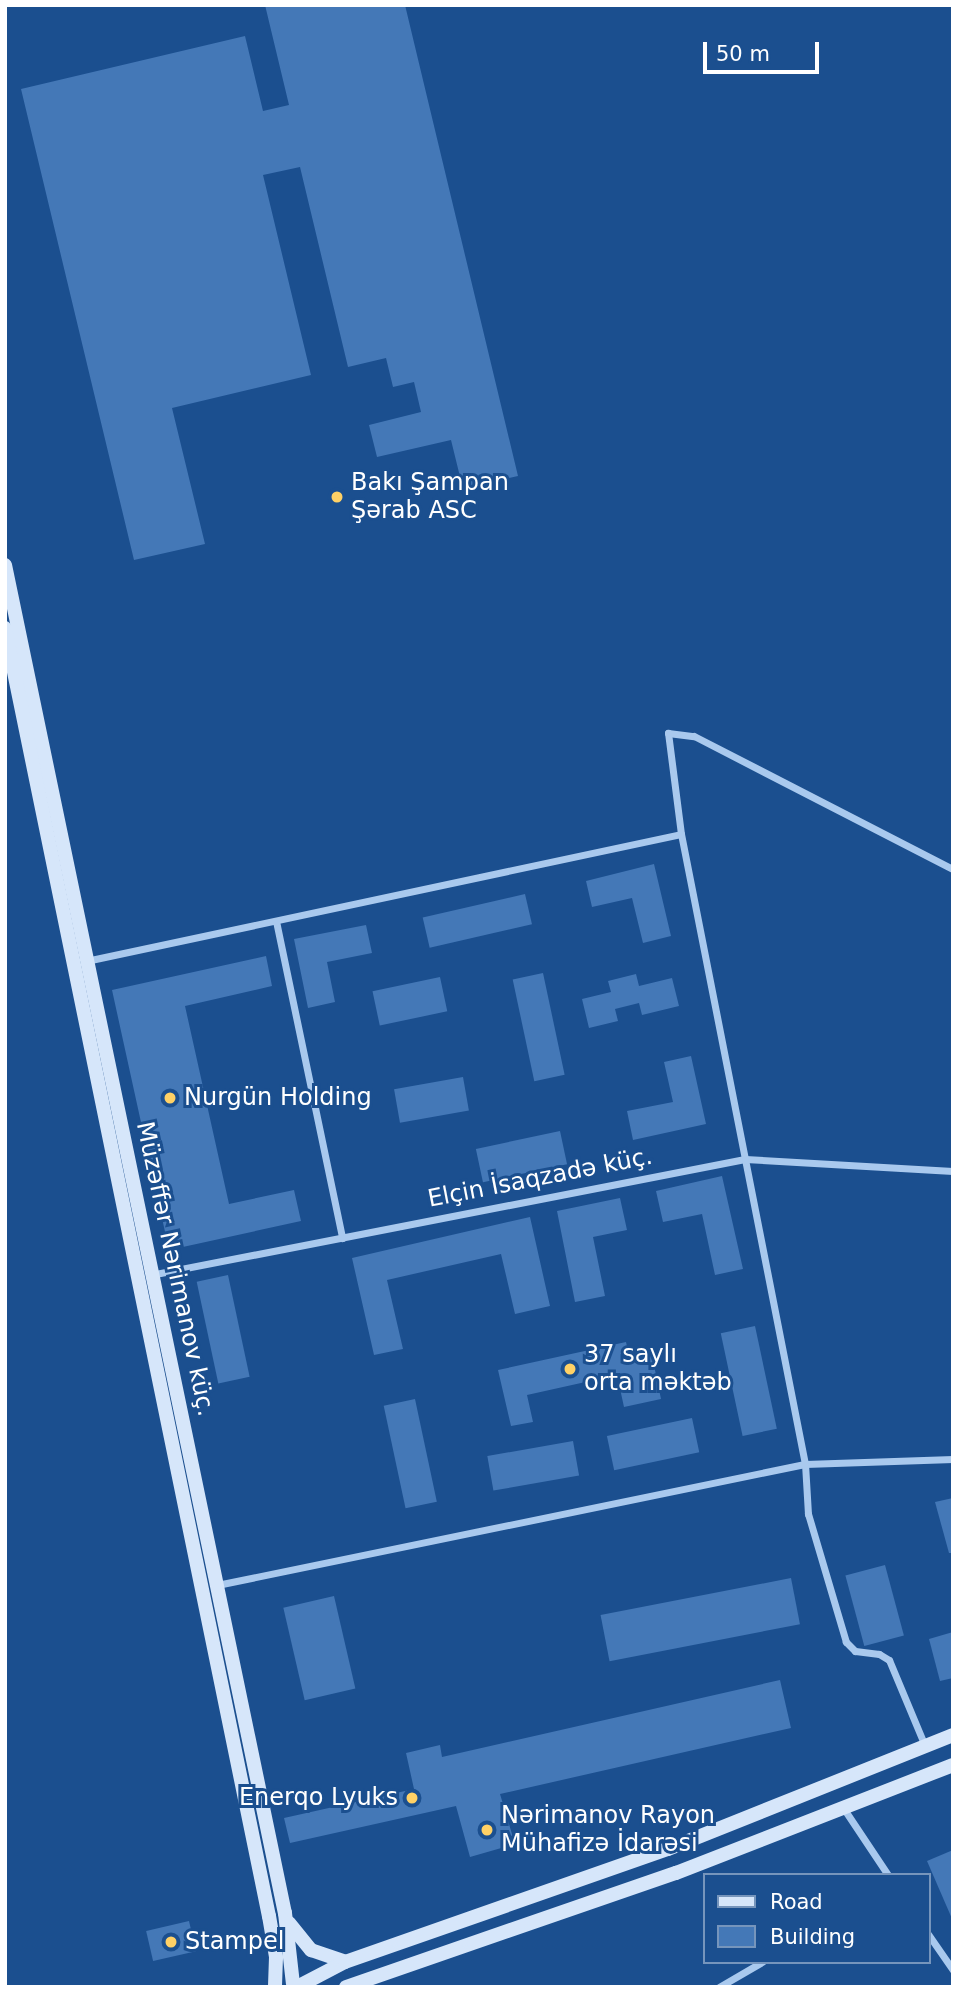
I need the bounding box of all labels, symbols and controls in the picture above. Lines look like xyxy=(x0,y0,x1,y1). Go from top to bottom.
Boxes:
scale bar xyxy=(706,28,822,72)
text: 50 m xyxy=(716,42,770,66)
place label: Bakı Şampan Şərab ASC xyxy=(351,469,509,525)
marker: Bakı Şampan Şərab ASC xyxy=(329,489,345,505)
place label: Nurgün Holding xyxy=(184,1084,372,1112)
marker: Nurgün Holding xyxy=(162,1090,178,1106)
street label: Müzəffər Nərimanov küç. xyxy=(130,1119,220,1419)
street label: Elçin İsaqzadə küç. xyxy=(425,1142,655,1214)
place label: 37 saylı orta məktəb xyxy=(584,1341,732,1397)
marker: 37 saylı orta məktəb xyxy=(562,1361,578,1377)
place label: Enerqo Lyuks xyxy=(239,1784,398,1812)
marker: Enerqo Lyuks xyxy=(404,1790,420,1806)
place label: Nərimanov Rayon Mühafizə İdarəsi xyxy=(501,1802,715,1858)
marker: Nərimanov Rayon Mühafizə İdarəsi xyxy=(479,1822,495,1838)
legend xyxy=(702,1873,930,1964)
text: Road xyxy=(770,1890,823,1914)
text: Building xyxy=(770,1925,855,1949)
place label: Stampel xyxy=(185,1928,284,1956)
marker: Stampel xyxy=(163,1934,179,1950)

